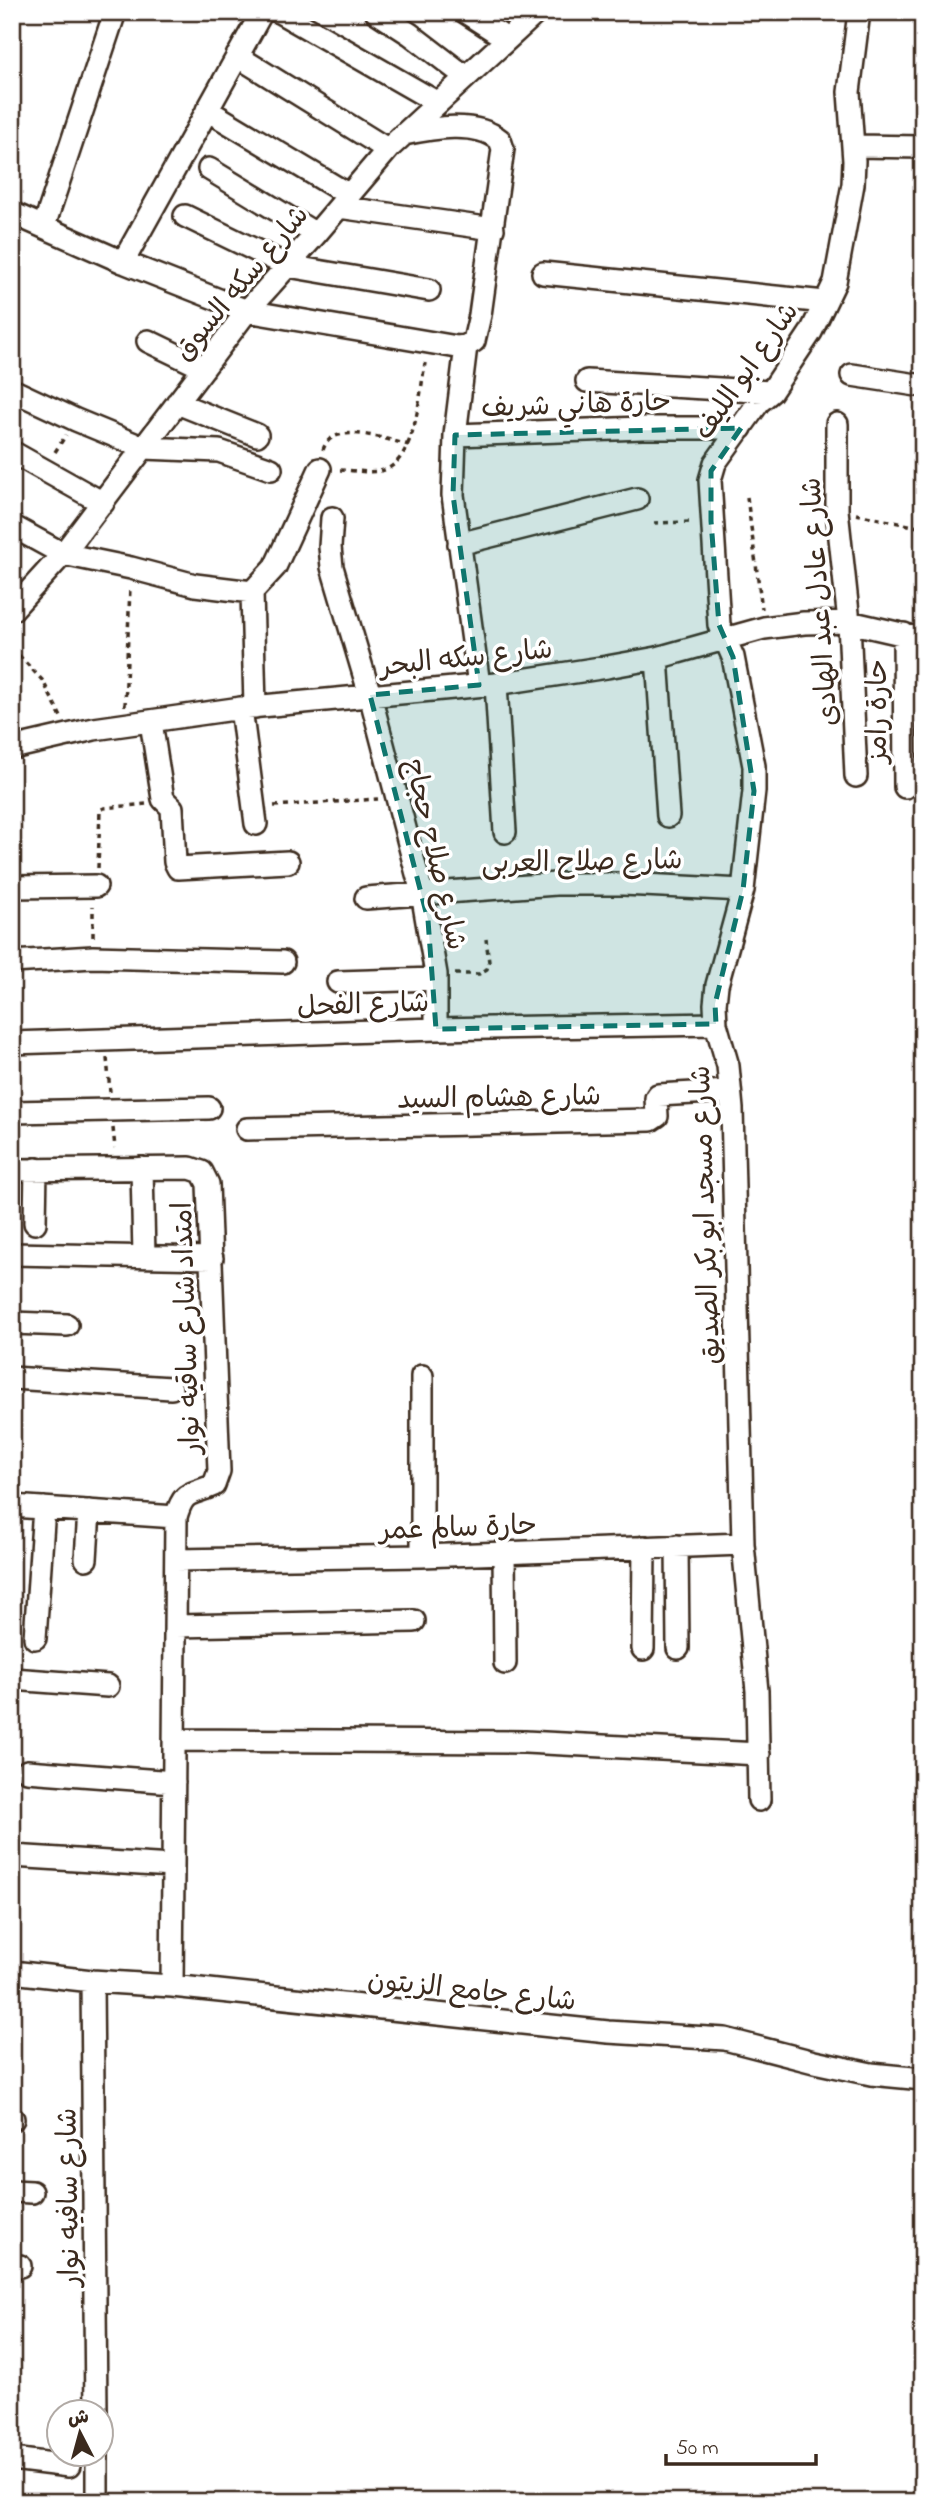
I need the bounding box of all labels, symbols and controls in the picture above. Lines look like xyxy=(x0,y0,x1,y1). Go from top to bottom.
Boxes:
street label: شارع سكه السوق xyxy=(165,197,320,371)
street label: شارع ابو الليف xyxy=(685,295,810,449)
street label: حارة هاني شريف xyxy=(480,383,672,431)
street label: شارع عادل عبد الهادى xyxy=(792,476,851,727)
street label: شارع سكه البحر xyxy=(376,630,555,689)
street label: حارة رامز xyxy=(859,659,900,765)
street label: شارع صلاح حجاج xyxy=(392,755,476,955)
street label: شارع صلاح العربى xyxy=(481,841,683,886)
street label: شارع الفحل xyxy=(296,984,430,1029)
street label: شارع مسجد ابو بكر الصديق xyxy=(682,1065,733,1365)
street label: شارع هشام السيد xyxy=(397,1077,601,1122)
street label: امتداد شارع ساقيه نوار xyxy=(164,1201,213,1457)
street label: حارة سالم عمر xyxy=(376,1506,538,1553)
street label: شارع جامع الزيتون xyxy=(365,1961,578,2024)
street label: شارع سافيه نوار xyxy=(48,2107,93,2289)
north arrow xyxy=(46,2398,116,2468)
text: ش xyxy=(67,2404,90,2433)
scale bar xyxy=(666,2423,816,2467)
text: 50 m xyxy=(676,2434,719,2464)

